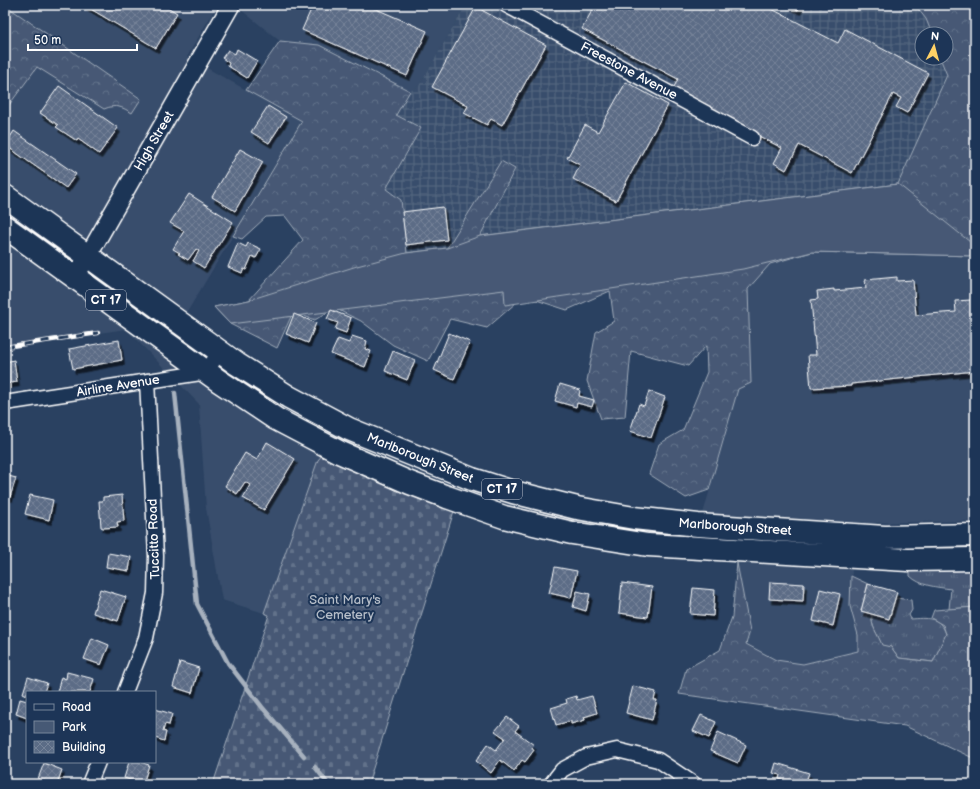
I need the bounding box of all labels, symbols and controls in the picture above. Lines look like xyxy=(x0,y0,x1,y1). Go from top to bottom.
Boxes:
scale bar xyxy=(28,26,137,52)
north arrow xyxy=(914,26,954,66)
text: N xyxy=(930,30,940,43)
text: 50 m xyxy=(34,33,61,48)
street label: Freestone Avenue xyxy=(578,39,680,103)
street label: High Street xyxy=(131,108,177,174)
road number: CT 17 xyxy=(86,290,126,310)
street label: Airline Avenue xyxy=(75,371,161,400)
street label: Marlborough Street xyxy=(364,429,476,487)
road number: CT 17 xyxy=(482,479,522,499)
street label: Tuccitto Road xyxy=(145,498,163,580)
street label: Marlborough Street xyxy=(678,515,792,539)
park label: Saint Mary's Cemetery xyxy=(309,592,381,623)
legend xyxy=(26,691,156,763)
text: Road xyxy=(62,700,91,715)
text: Park xyxy=(62,720,86,735)
text: Building xyxy=(62,740,106,755)

